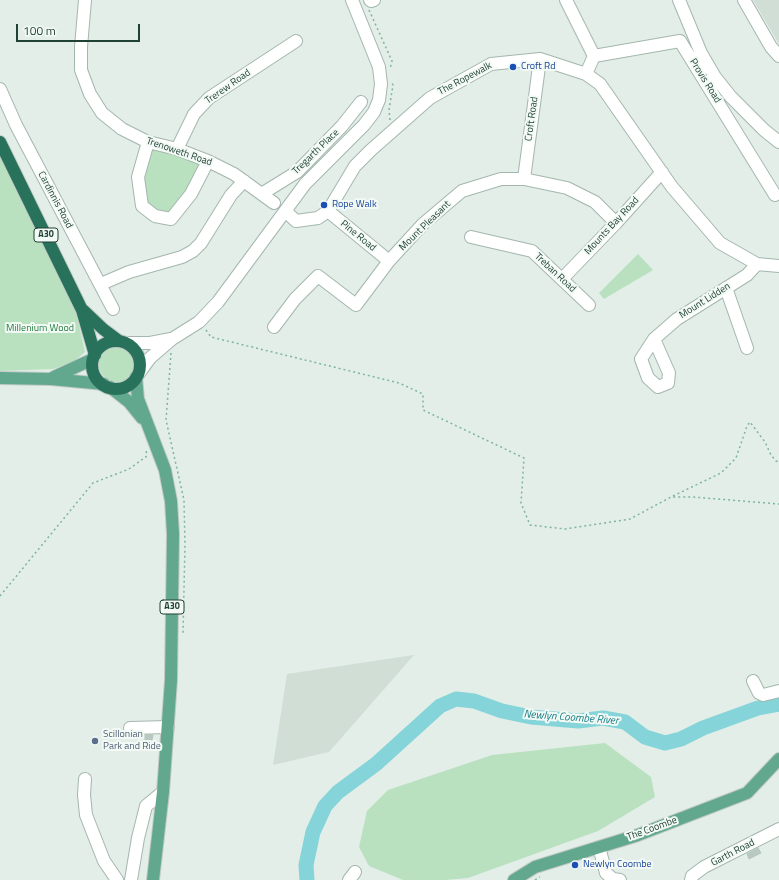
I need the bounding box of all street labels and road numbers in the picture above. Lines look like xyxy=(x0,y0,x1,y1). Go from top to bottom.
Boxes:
street label: Provis Road xyxy=(687,57,723,105)
street label: The Ropewalk xyxy=(436,60,494,98)
street label: Trerew Road xyxy=(203,67,253,107)
street label: Croft Road xyxy=(523,96,541,142)
street label: Tregarth Place xyxy=(290,127,342,177)
street label: Trenoweth Road xyxy=(145,135,213,169)
street label: Cardinnis Road xyxy=(35,170,75,230)
street label: Mounts Bay Road xyxy=(582,195,642,257)
street label: Mount Pleasant xyxy=(397,198,453,254)
street label: Pine Road xyxy=(338,218,378,254)
road number: A30 xyxy=(34,228,58,242)
street label: Treban Road xyxy=(532,251,578,295)
street label: Mount Lidden xyxy=(677,281,733,321)
road number: A30 xyxy=(160,600,184,614)
street label: The Coombe xyxy=(625,814,679,844)
street label: Garth Road xyxy=(709,837,757,869)

